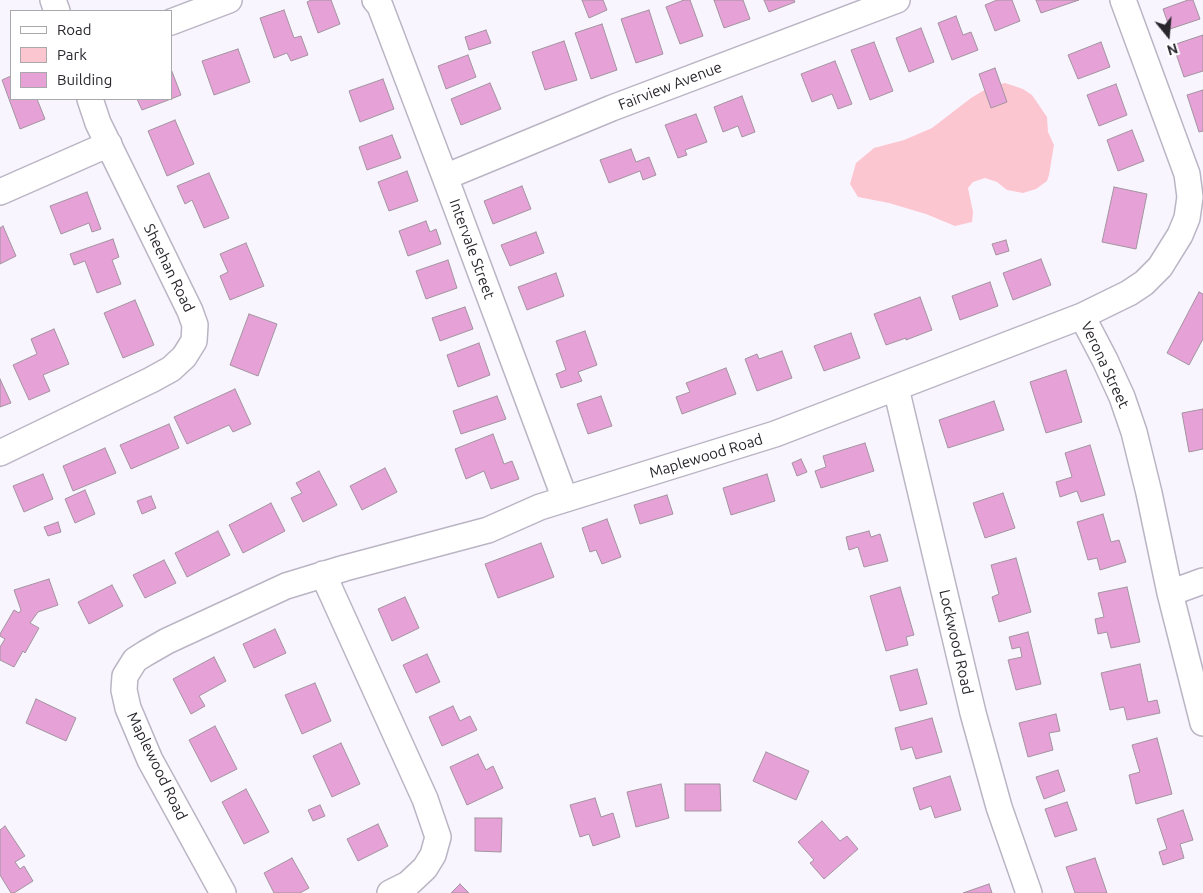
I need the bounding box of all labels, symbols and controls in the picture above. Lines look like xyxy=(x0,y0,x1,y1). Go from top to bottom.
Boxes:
legend xyxy=(10,10,172,100)
north arrow xyxy=(1143,10,1193,60)
text: Road xyxy=(57,21,92,38)
text: N xyxy=(1165,40,1180,59)
text: Park xyxy=(57,46,87,63)
street label: Fairview Avenue xyxy=(616,58,724,114)
text: Building xyxy=(57,71,112,88)
street label: Intervale Street xyxy=(446,197,498,301)
street label: Sheehan Road xyxy=(140,221,198,315)
street label: Verona Street xyxy=(1077,319,1133,411)
street label: Maplewood Road xyxy=(647,430,765,482)
street label: Lockwood Road xyxy=(935,588,977,696)
street label: Maplewood Road xyxy=(123,709,191,823)

